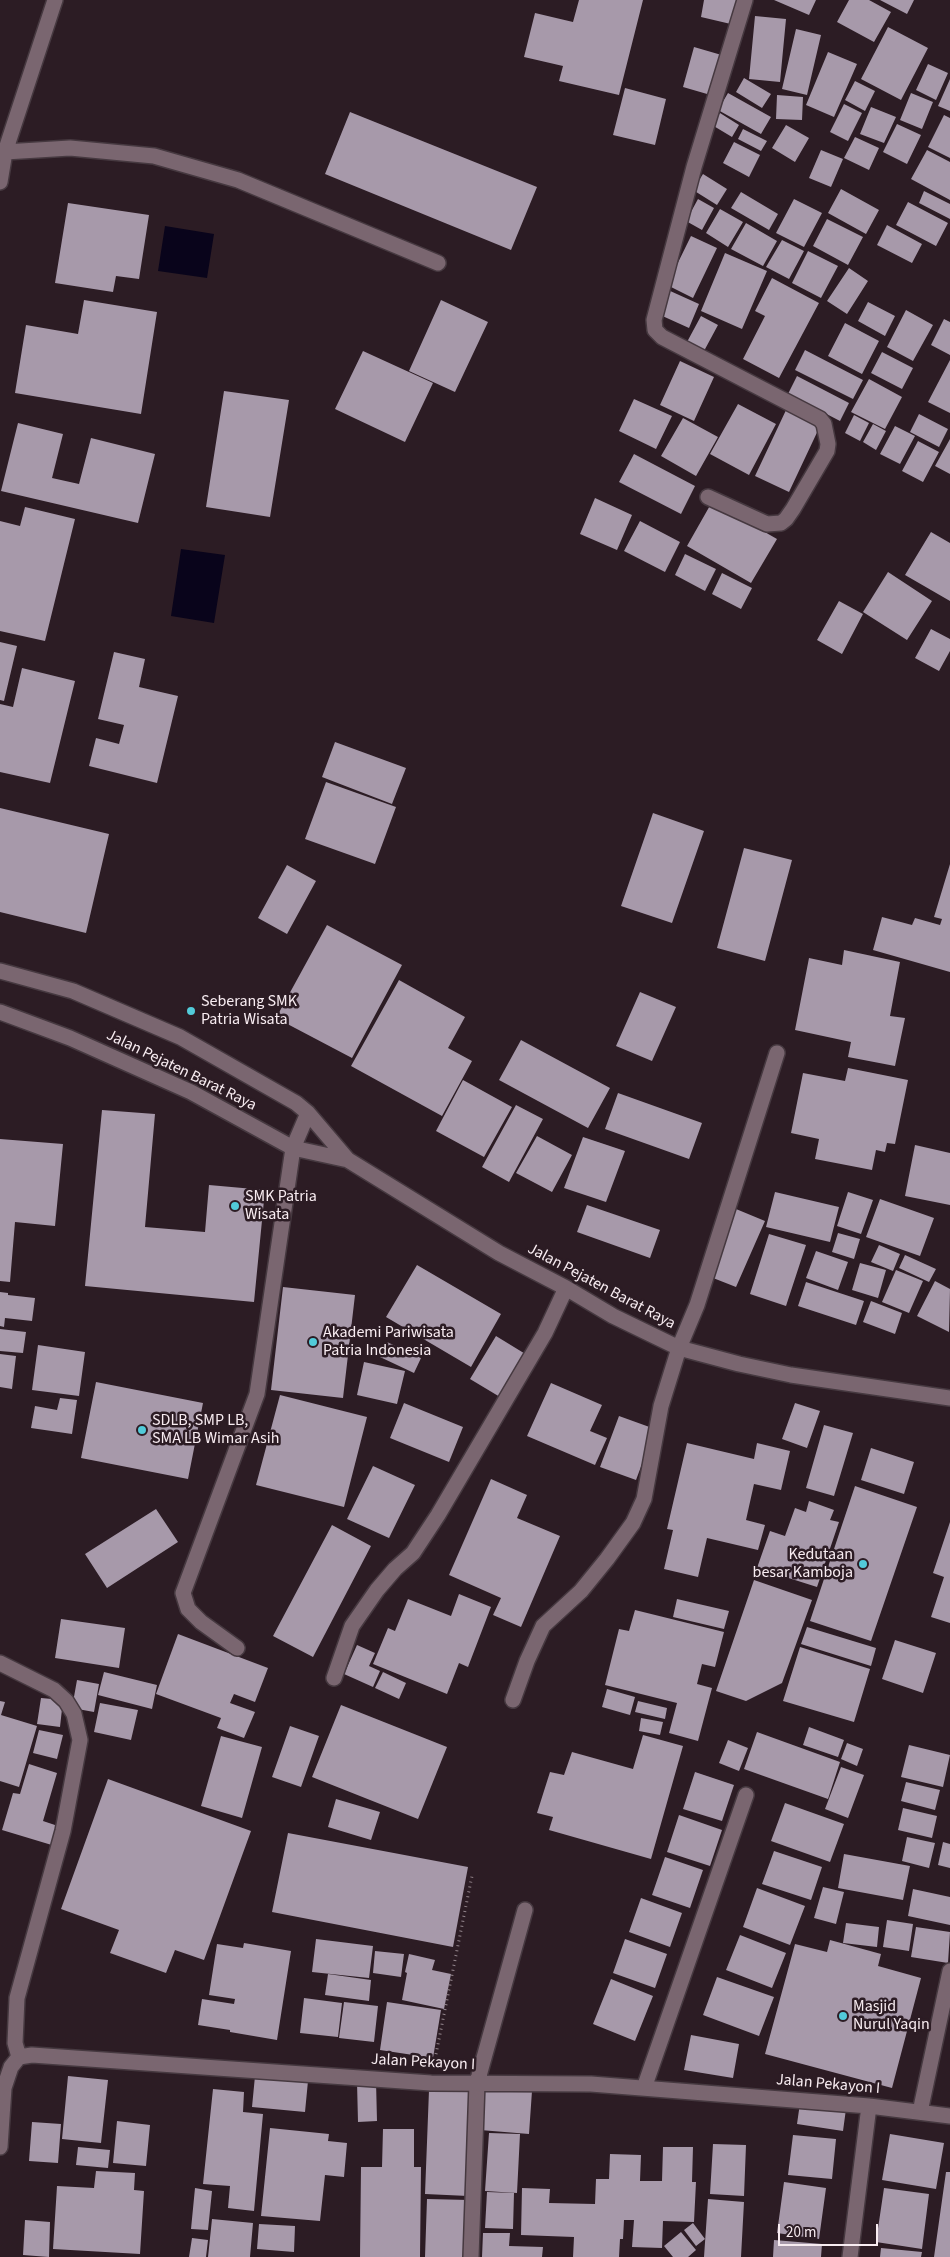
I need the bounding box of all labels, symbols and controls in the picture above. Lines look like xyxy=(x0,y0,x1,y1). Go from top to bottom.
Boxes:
place label: Seberang SMK Patria Wisata xyxy=(201,992,297,1030)
marker: Seberang SMK Patria Wisata xyxy=(185,1005,197,1017)
street label: Jalan Pejaten Barat Raya xyxy=(103,1026,259,1116)
place label: SMK Patria Wisata xyxy=(245,1187,317,1225)
marker: SMK Patria Wisata xyxy=(229,1200,241,1212)
street label: Jalan Pejaten Barat Raya xyxy=(524,1240,678,1334)
place label: Akademi Pariwisata Patria Indonesia xyxy=(323,1323,454,1361)
marker: Akademi Pariwisata Patria Indonesia xyxy=(307,1336,319,1348)
place label: SDLB, SMP LB, SMA LB Wimar Asih xyxy=(152,1411,279,1449)
marker: SDLB, SMP LB, SMA LB Wimar Asih xyxy=(136,1424,148,1436)
place label: Kedutaan besar Kamboja xyxy=(753,1545,853,1583)
marker: Kedutaan besar Kamboja xyxy=(857,1558,869,1570)
place label: Masjid Nurul Yaqin xyxy=(853,1997,930,2035)
marker: Masjid Nurul Yaqin xyxy=(837,2010,849,2022)
street label: Jalan Pekayon I xyxy=(370,2051,476,2075)
street label: Jalan Pekayon I xyxy=(775,2071,881,2099)
scale bar xyxy=(780,2214,880,2246)
text: 20 m xyxy=(786,2222,816,2243)

